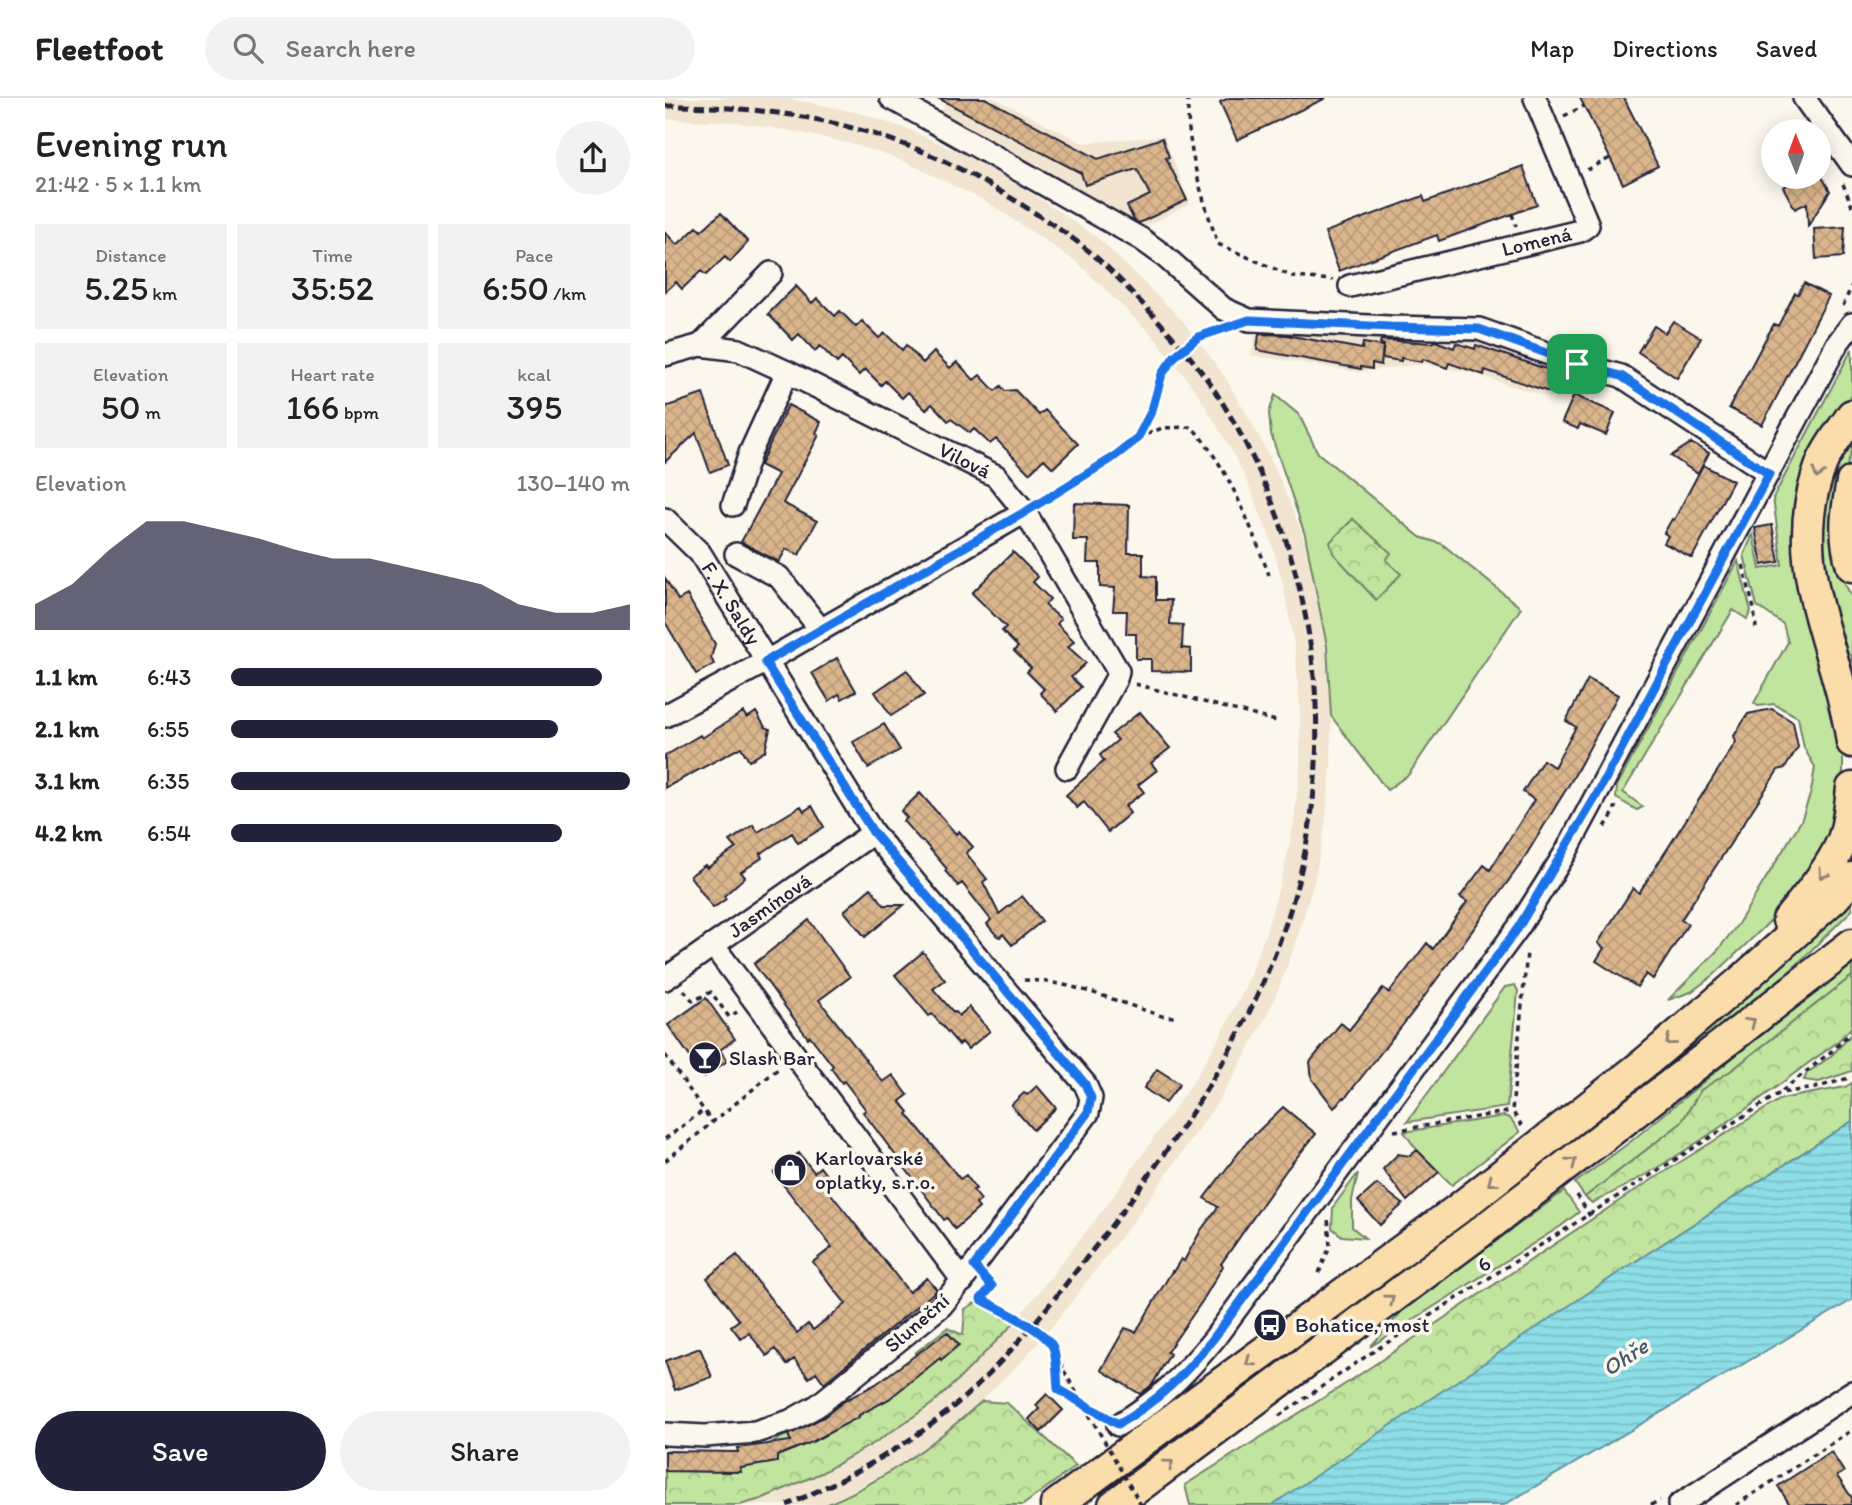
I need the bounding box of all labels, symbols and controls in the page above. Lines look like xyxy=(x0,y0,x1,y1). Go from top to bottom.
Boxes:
search box xyxy=(205,17,695,80)
text: Fleetfoot xyxy=(35,29,163,68)
icon: search xyxy=(229,29,267,67)
text: Search here xyxy=(285,32,416,64)
text: Map xyxy=(1530,34,1574,63)
text: Directions xyxy=(1612,34,1718,63)
text: Saved xyxy=(1756,34,1817,63)
north arrow xyxy=(1761,119,1831,189)
map controls xyxy=(1761,119,1831,189)
text: Evening run xyxy=(35,121,228,167)
button: share xyxy=(556,121,630,195)
text: 21:42 · 5 × 1.1 km xyxy=(35,170,201,198)
street label: Lomená xyxy=(1499,220,1574,261)
text: Distance xyxy=(95,244,166,267)
text: Time xyxy=(312,244,353,267)
text: Pace xyxy=(515,244,553,267)
text: 5.25 xyxy=(84,267,148,309)
text: 35:52 xyxy=(291,267,374,309)
text: 6:50 xyxy=(482,267,549,309)
text: km xyxy=(148,282,177,305)
text: /km xyxy=(549,282,586,305)
pin xyxy=(1547,334,1607,394)
icon: arrive xyxy=(1558,345,1596,383)
text: Elevation xyxy=(93,363,169,386)
text: Heart rate xyxy=(290,363,375,386)
text: kcal xyxy=(517,363,551,386)
text: 50 xyxy=(101,386,141,428)
text: 166 xyxy=(286,386,339,428)
text: 395 xyxy=(506,386,562,428)
text: m xyxy=(141,401,161,424)
text: bpm xyxy=(339,401,379,424)
street label: Vilová xyxy=(935,437,995,483)
one-way arrow xyxy=(1812,468,1827,480)
text: Elevation xyxy=(35,469,126,497)
text: 130–140 m xyxy=(517,469,630,497)
street label: F. X. Šaldy xyxy=(696,557,767,649)
text: 1.1 km xyxy=(35,663,98,691)
text: 6:43 xyxy=(147,663,191,691)
text: 2.1 km xyxy=(35,715,99,743)
text: 6:55 xyxy=(147,715,189,743)
text: 3.1 km xyxy=(35,767,99,795)
text: 6:35 xyxy=(147,767,189,795)
text: 4.2 km xyxy=(35,819,102,847)
text: 6:54 xyxy=(147,819,191,847)
one-way arrow xyxy=(1819,866,1831,879)
street label: Jasmínová xyxy=(723,867,816,943)
one-way arrow xyxy=(1743,1017,1756,1030)
one-way arrow xyxy=(1665,1033,1678,1045)
bar icon: Slash Bar xyxy=(686,1039,724,1077)
place label: Slash Bar xyxy=(729,1045,816,1070)
place label: Karlovarské oplatky, s.r.o. xyxy=(815,1145,935,1194)
shop icon: Karlovarské oplatky, s.r.o. xyxy=(771,1151,809,1189)
one-way arrow xyxy=(1564,1157,1576,1170)
one-way arrow xyxy=(1487,1174,1499,1187)
street label: 6 xyxy=(1472,1250,1495,1277)
street label: Sluneční xyxy=(879,1287,955,1358)
one-way arrow xyxy=(1382,1294,1395,1307)
bus stop icon: Bohatice, most xyxy=(1251,1306,1289,1344)
place label: Bohatice, most xyxy=(1295,1312,1429,1337)
water label: Ohře xyxy=(1597,1331,1654,1382)
one-way arrow xyxy=(1245,1354,1258,1366)
button: Save xyxy=(35,1411,326,1491)
button: Share xyxy=(340,1411,630,1491)
one-way arrow xyxy=(1161,1460,1173,1473)

